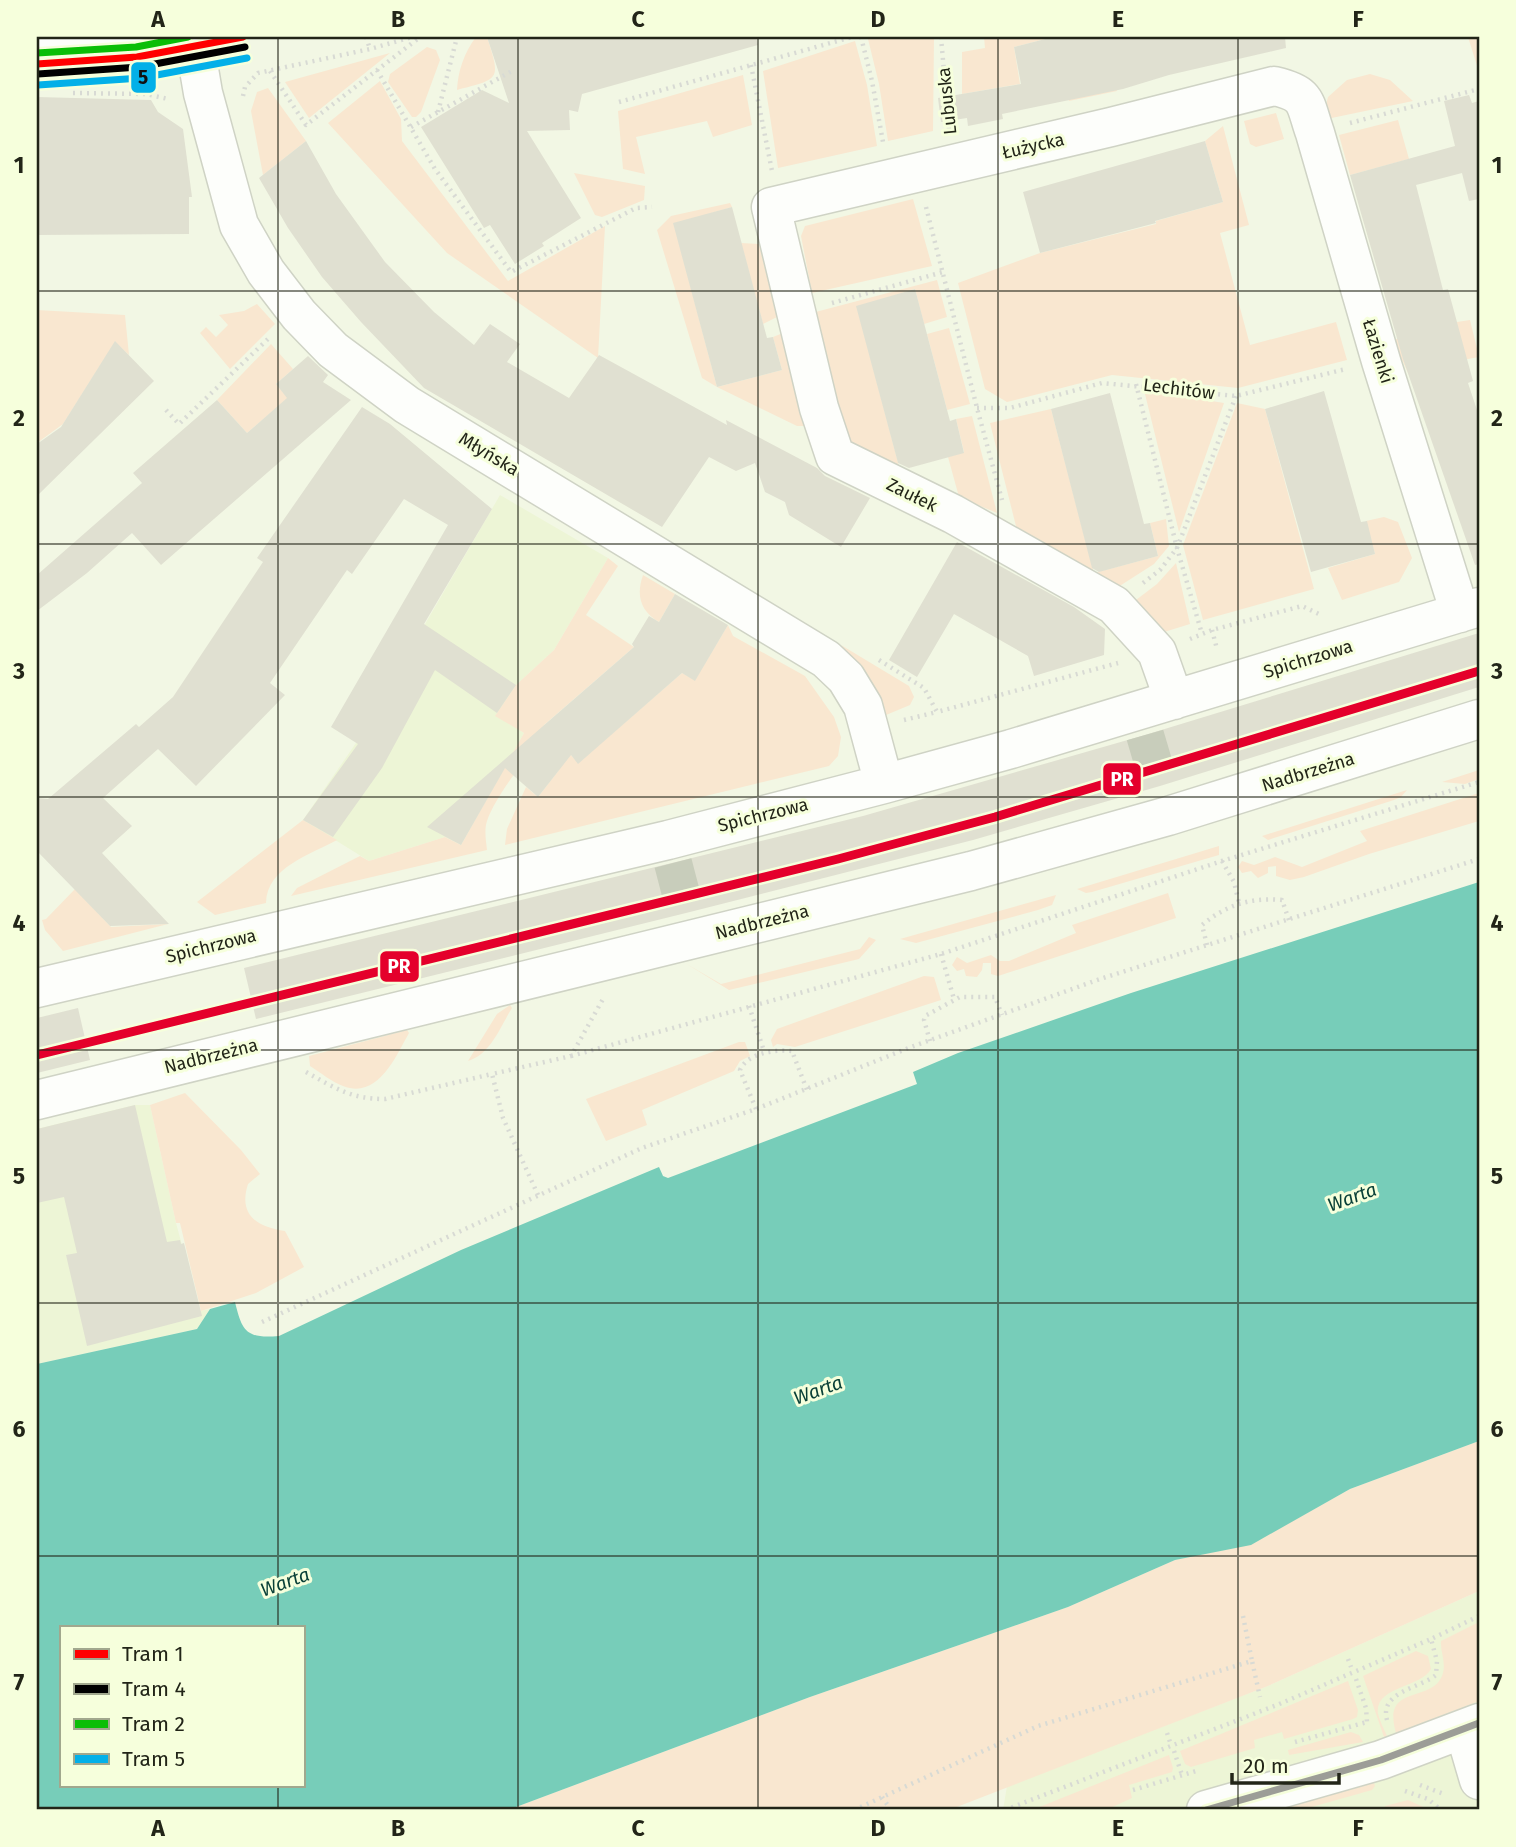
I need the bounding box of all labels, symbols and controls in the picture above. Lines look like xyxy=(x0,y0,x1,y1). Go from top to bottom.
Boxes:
text: A xyxy=(150,5,165,33)
text: B xyxy=(391,5,405,33)
text: C xyxy=(631,5,645,33)
text: D xyxy=(871,5,886,33)
text: E xyxy=(1112,5,1124,33)
text: F xyxy=(1352,5,1364,33)
line badge: 5 xyxy=(130,61,157,94)
text: 5 xyxy=(138,66,148,89)
street label: Lubuska xyxy=(933,66,961,136)
street label: Łużycka xyxy=(1000,128,1066,164)
text: 1 xyxy=(14,151,24,179)
text: 1 xyxy=(1492,151,1502,179)
street label: Łazienki xyxy=(1358,316,1398,386)
street label: Lechitów xyxy=(1142,374,1216,404)
text: 2 xyxy=(13,404,25,432)
text: 2 xyxy=(1491,404,1503,432)
street label: Młyńska xyxy=(455,428,523,480)
street label: Zaułek xyxy=(883,473,942,517)
street label: Spichrzowa xyxy=(1261,635,1355,683)
text: 3 xyxy=(12,657,25,685)
text: 3 xyxy=(1490,657,1503,685)
street label: Nadbrzeżna xyxy=(1259,747,1357,797)
line badge: PR xyxy=(1102,762,1142,796)
text: PR xyxy=(1110,768,1134,791)
street label: Spichrzowa xyxy=(716,793,810,837)
street label: Nadbrzeżna xyxy=(713,900,811,944)
text: 4 xyxy=(13,909,26,937)
text: 4 xyxy=(1491,909,1504,937)
street label: Spichrzowa xyxy=(164,924,258,968)
line badge: PR xyxy=(379,950,420,983)
text: PR xyxy=(387,955,411,978)
street label: Nadbrzeżna xyxy=(162,1034,260,1078)
text: 5 xyxy=(13,1162,25,1190)
text: 5 xyxy=(1491,1162,1503,1190)
water label: Warta xyxy=(1324,1178,1380,1216)
water label: Warta xyxy=(790,1371,846,1409)
text: 6 xyxy=(13,1415,26,1443)
text: 6 xyxy=(1491,1415,1504,1443)
water label: Warta xyxy=(257,1563,313,1601)
legend xyxy=(60,1626,304,1787)
text: Tram 1 xyxy=(122,1641,184,1667)
text: 7 xyxy=(14,1668,25,1696)
text: 7 xyxy=(1492,1668,1503,1696)
text: Tram 4 xyxy=(122,1676,186,1702)
text: Tram 2 xyxy=(122,1711,185,1737)
scale bar xyxy=(1232,1742,1339,1786)
text: Tram 5 xyxy=(122,1746,185,1772)
text: 20 m xyxy=(1243,1753,1289,1779)
text: A xyxy=(150,1814,165,1842)
text: B xyxy=(391,1814,405,1842)
text: C xyxy=(631,1814,645,1842)
text: D xyxy=(871,1814,886,1842)
text: E xyxy=(1112,1814,1124,1842)
text: F xyxy=(1352,1814,1364,1842)

